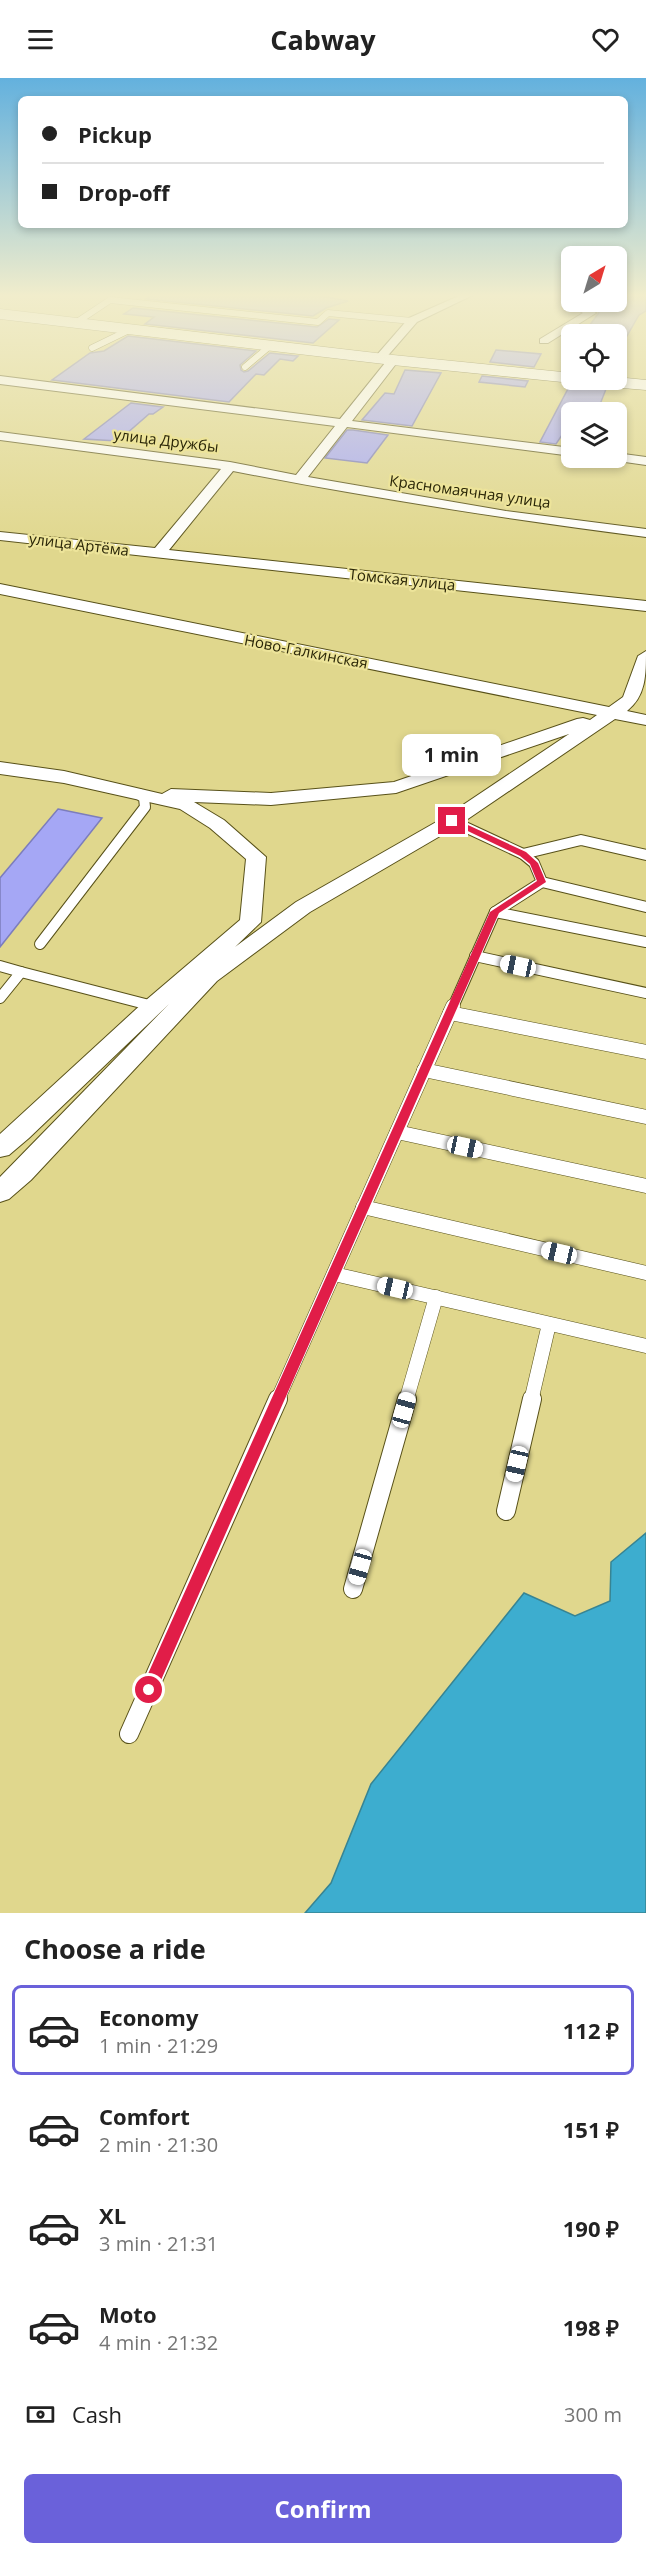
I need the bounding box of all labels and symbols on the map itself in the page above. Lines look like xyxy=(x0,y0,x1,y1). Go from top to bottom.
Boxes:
north arrow xyxy=(561,246,627,312)
street label: улица Дружбы xyxy=(112,424,220,456)
street label: Красномаячная улица xyxy=(388,470,552,512)
street label: улица Артёма xyxy=(28,528,130,560)
street label: Томская улица xyxy=(348,563,456,595)
street label: Ново-Галкинская xyxy=(243,629,370,673)
callout: 1 min xyxy=(402,734,502,776)
route end xyxy=(438,807,465,834)
car xyxy=(499,953,537,979)
car xyxy=(446,1134,484,1160)
car xyxy=(539,1240,579,1266)
car xyxy=(375,1275,415,1301)
car xyxy=(390,1390,418,1430)
car xyxy=(504,1444,530,1484)
car xyxy=(346,1547,374,1587)
route start xyxy=(135,1676,162,1703)

